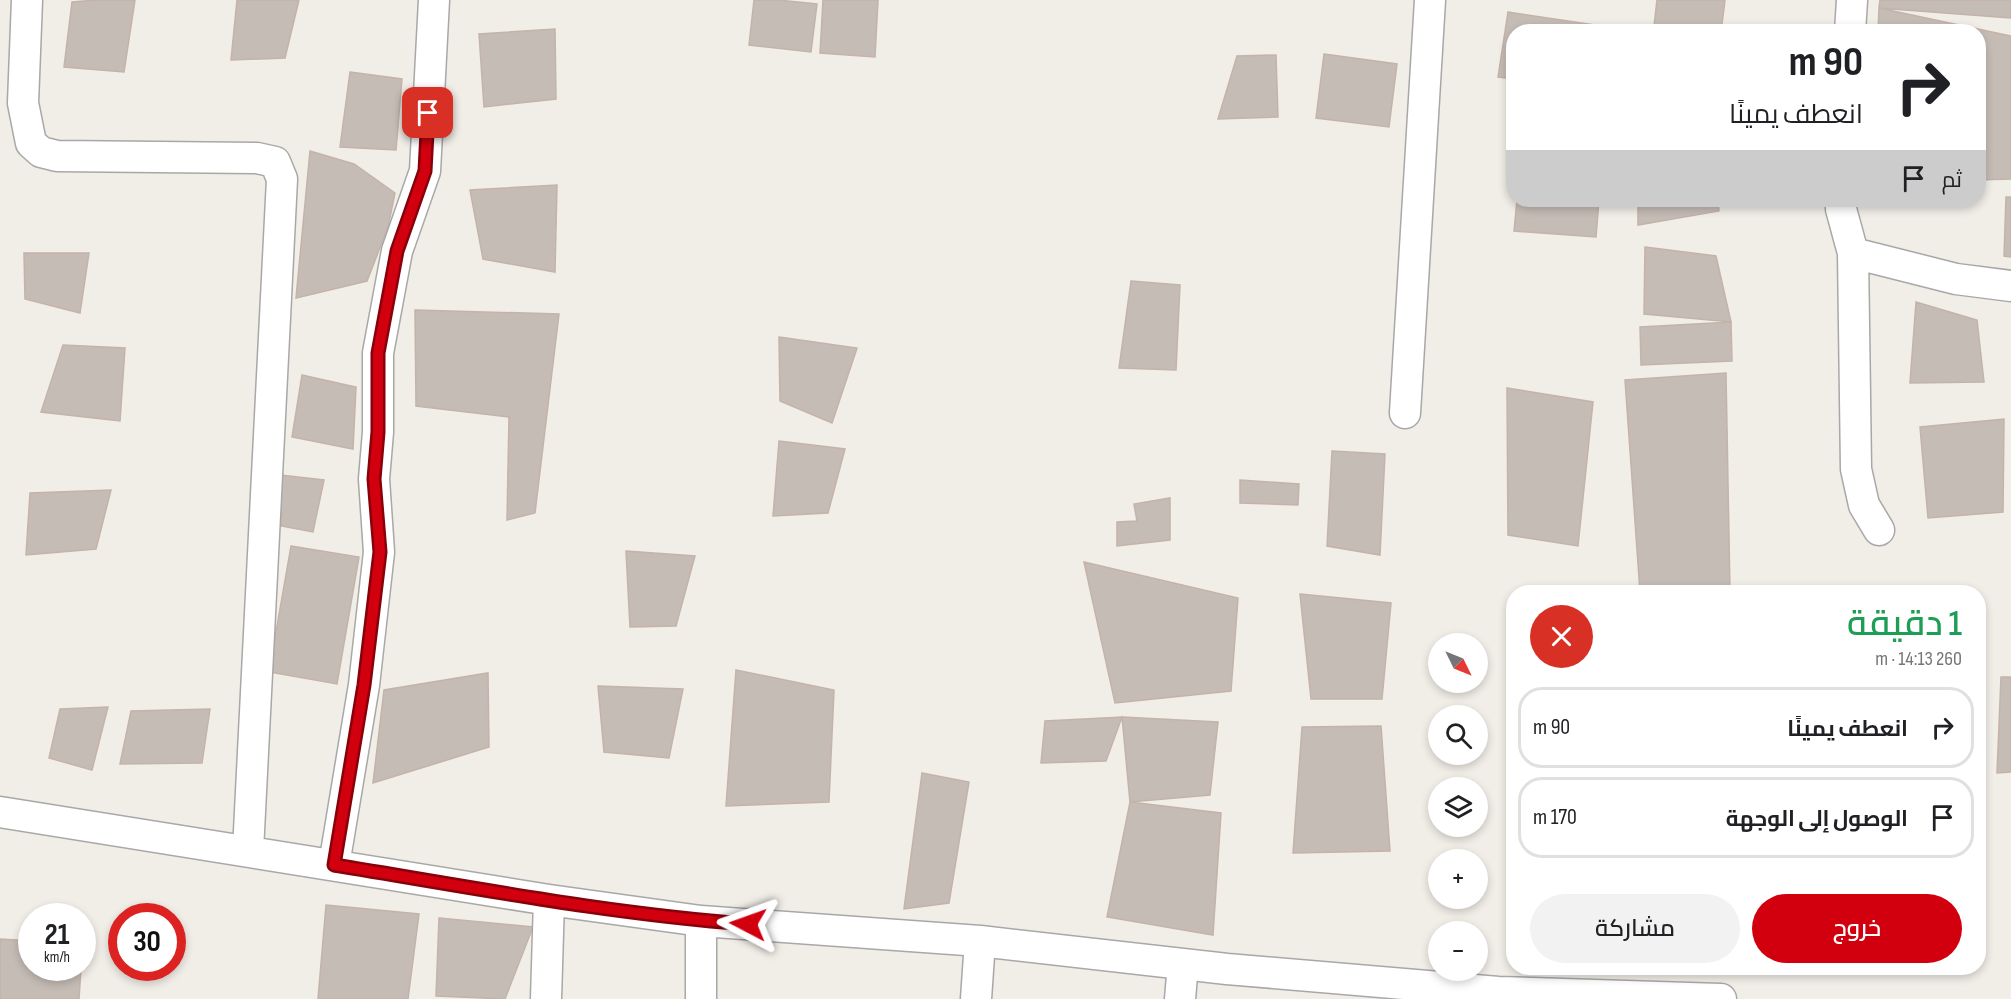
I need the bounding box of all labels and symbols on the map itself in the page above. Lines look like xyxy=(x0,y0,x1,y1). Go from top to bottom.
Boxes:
pin xyxy=(402,87,453,138)
north arrow xyxy=(1428,633,1488,693)
position arrow xyxy=(716,892,780,956)
speed limit sign: 30 xyxy=(108,903,186,981)

